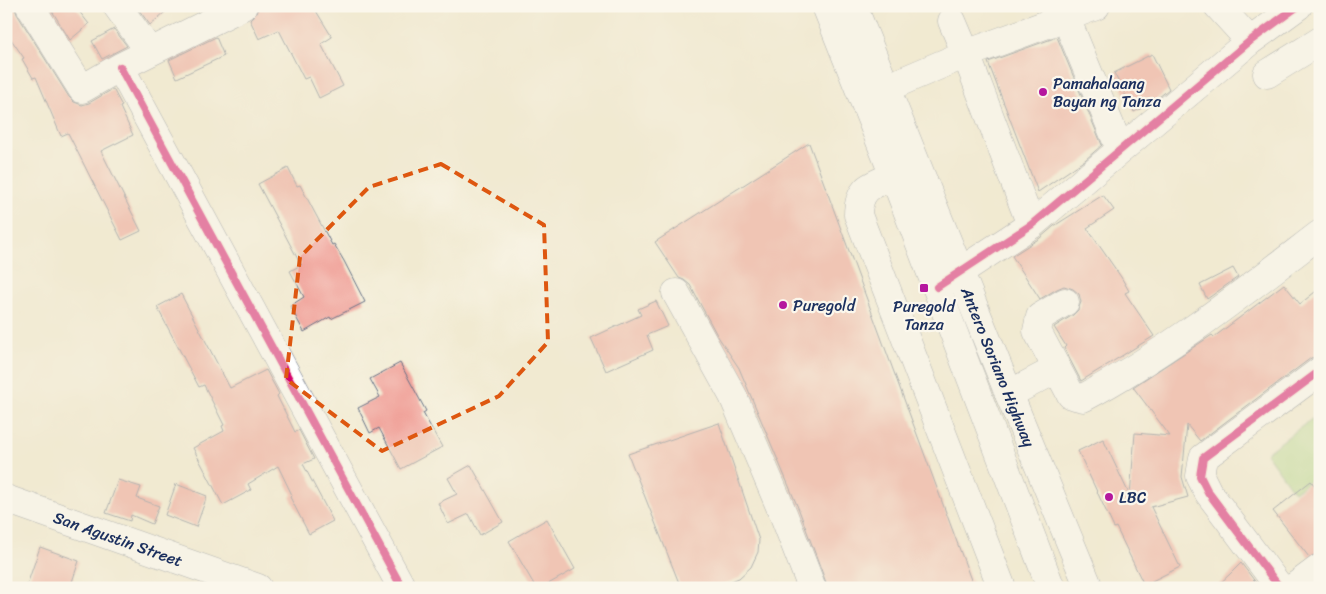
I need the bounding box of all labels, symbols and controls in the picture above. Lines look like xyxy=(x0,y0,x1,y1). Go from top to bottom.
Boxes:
place label: Pamahalaang Bayan ng Tanza xyxy=(1053,69,1162,116)
marker: Pamahalaang Bayan ng Tanza xyxy=(1037,86,1049,98)
street label: Antero Soriano Highway xyxy=(952,281,1044,452)
marker: Puregold Tanza xyxy=(918,282,930,294)
place label: Puregold xyxy=(793,291,857,320)
place label: Puregold Tanza xyxy=(893,292,957,339)
marker: Puregold xyxy=(777,299,789,311)
place label: LBC xyxy=(1119,483,1147,512)
marker: LBC xyxy=(1103,491,1115,503)
street label: San Agustin Street xyxy=(50,502,187,575)

